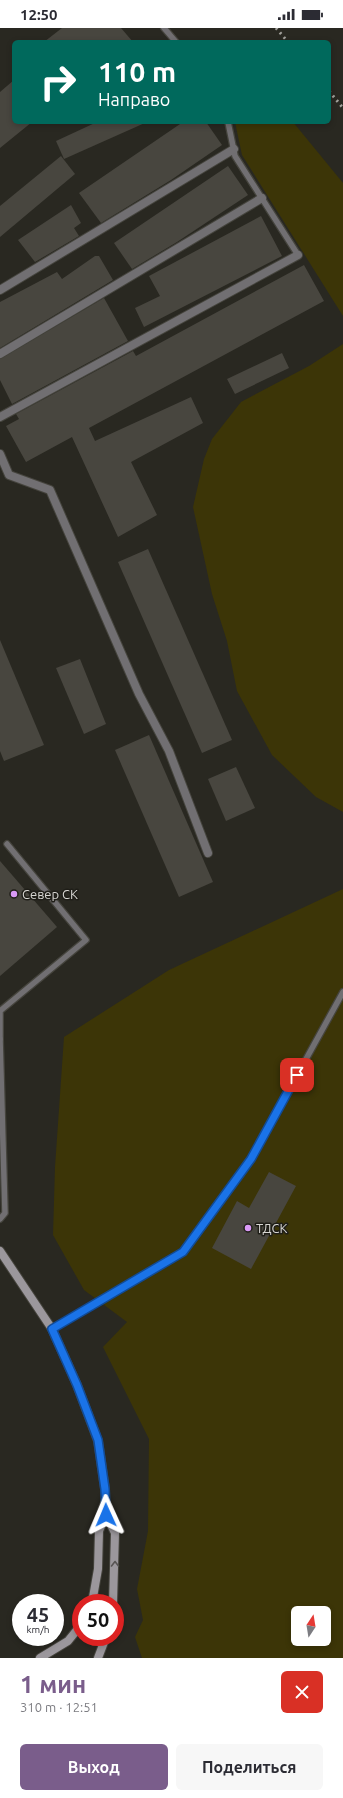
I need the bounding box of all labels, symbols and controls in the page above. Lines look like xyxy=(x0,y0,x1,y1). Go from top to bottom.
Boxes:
text: 12:50 xyxy=(20,6,58,23)
icon: right xyxy=(32,56,84,108)
text: 110 m xyxy=(98,56,176,87)
text: Направо xyxy=(98,89,170,109)
place label: Север СК xyxy=(22,887,78,901)
marker: Север СК xyxy=(9,889,19,899)
pin xyxy=(280,1058,314,1092)
icon: arrive xyxy=(286,1064,308,1086)
place label: ТДСК xyxy=(256,1221,288,1235)
marker: ТДСК xyxy=(243,1223,253,1233)
position arrow xyxy=(85,1494,127,1536)
one-way arrow xyxy=(110,1561,119,1567)
speed limit sign: 50 xyxy=(72,1594,124,1646)
text: 45 xyxy=(27,1603,49,1626)
north arrow xyxy=(291,1606,331,1646)
map controls xyxy=(291,1606,331,1646)
text: km/h xyxy=(26,1624,50,1635)
text: 1 мин xyxy=(20,1671,86,1698)
button: close xyxy=(281,1671,323,1713)
text: 310 m · 12:51 xyxy=(20,1700,98,1714)
button: Выход xyxy=(20,1744,168,1790)
button: Поделиться xyxy=(176,1744,323,1790)

